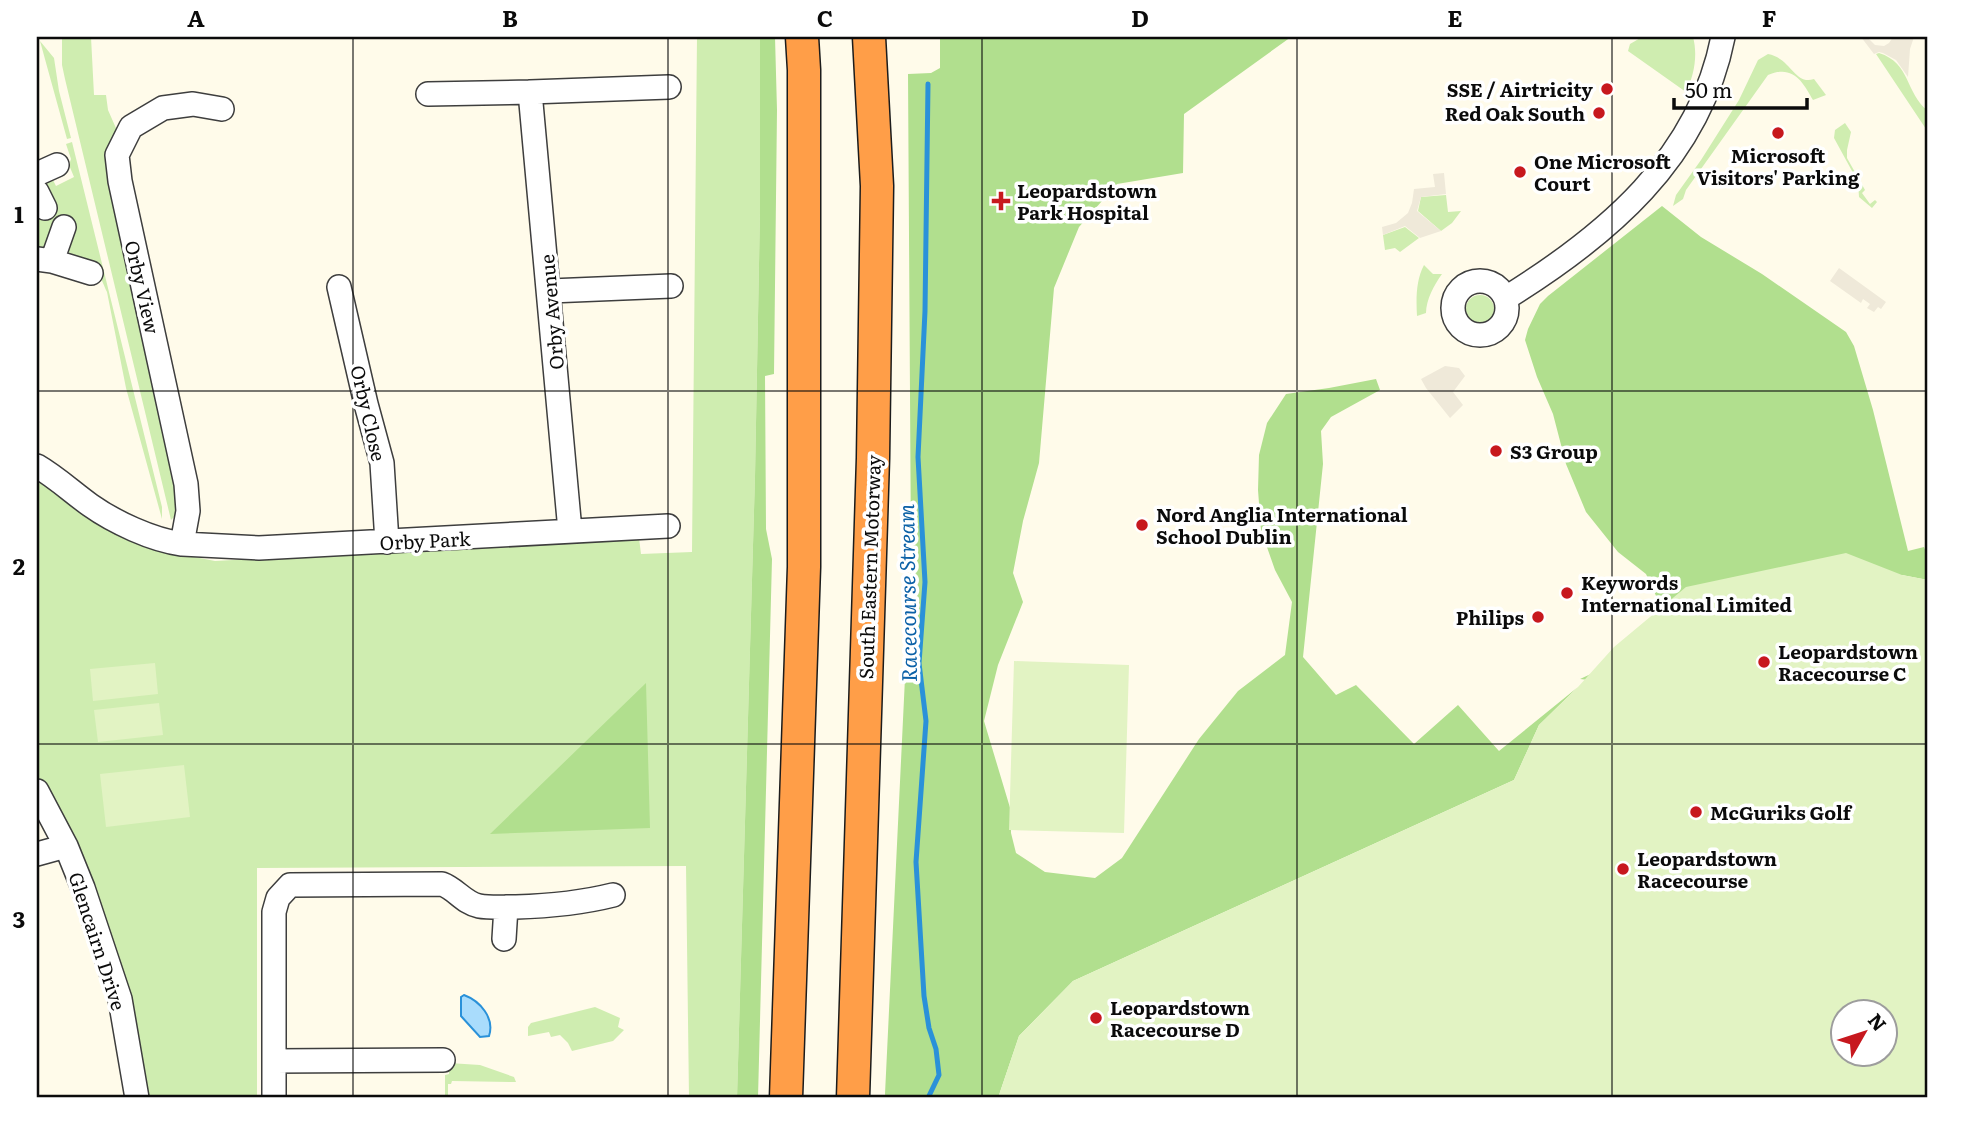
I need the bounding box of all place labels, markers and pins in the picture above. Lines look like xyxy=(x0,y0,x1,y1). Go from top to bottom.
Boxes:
place label: SSE / Airtricity xyxy=(1447,75,1593,103)
marker: SSE / Airtricity xyxy=(1599,81,1615,97)
place label: Red Oak South xyxy=(1445,99,1585,127)
marker: Red Oak South xyxy=(1591,105,1607,121)
marker: Microsoft Visitors' Parking xyxy=(1770,125,1786,141)
place label: Microsoft Visitors' Parking xyxy=(1697,141,1860,191)
place label: One Microsoft Court xyxy=(1534,147,1671,197)
marker: One Microsoft Court xyxy=(1512,164,1528,180)
place label: Leopardstown Park Hospital xyxy=(1017,176,1157,226)
marker: Leopardstown Park Hospital xyxy=(991,191,1011,211)
place label: S3 Group xyxy=(1510,437,1598,465)
marker: S3 Group xyxy=(1488,443,1504,459)
place label: Nord Anglia International School Dublin xyxy=(1156,500,1408,550)
marker: Nord Anglia International School Dublin xyxy=(1134,517,1150,533)
place label: Keywords International Limited xyxy=(1581,568,1793,618)
marker: Keywords International Limited xyxy=(1559,585,1575,601)
place label: Philips xyxy=(1456,603,1524,631)
marker: Philips xyxy=(1530,609,1546,625)
place label: Leopardstown Racecourse C xyxy=(1778,637,1918,687)
marker: Leopardstown Racecourse C xyxy=(1756,654,1772,670)
place label: McGuriks Golf xyxy=(1710,798,1853,826)
marker: McGuriks Golf xyxy=(1688,804,1704,820)
place label: Leopardstown Racecourse xyxy=(1637,844,1777,894)
marker: Leopardstown Racecourse xyxy=(1615,861,1631,877)
place label: Leopardstown Racecourse D xyxy=(1110,993,1250,1043)
marker: Leopardstown Racecourse D xyxy=(1088,1010,1104,1026)

